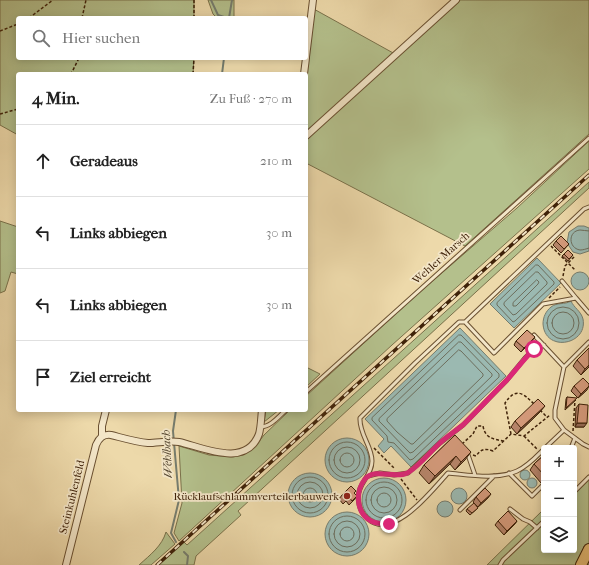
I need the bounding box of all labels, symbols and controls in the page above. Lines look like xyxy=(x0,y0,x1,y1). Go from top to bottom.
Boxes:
search box xyxy=(16,16,308,60)
icon: search xyxy=(30,27,52,49)
text: Hier suchen xyxy=(62,29,140,47)
text: 4 Min. xyxy=(32,88,79,108)
text: Zu Fuß · 270 m xyxy=(210,91,292,106)
icon: ahead xyxy=(32,150,54,172)
text: Geradeaus xyxy=(70,152,138,170)
text: 210 m xyxy=(260,153,292,168)
icon: left xyxy=(32,222,54,244)
text: Links abbiegen xyxy=(70,224,167,242)
text: 30 m xyxy=(266,225,292,240)
street label: Wehler Marsch xyxy=(409,229,473,288)
icon: left xyxy=(32,294,54,316)
text: Links abbiegen xyxy=(70,296,167,314)
text: 30 m xyxy=(266,297,292,312)
route start xyxy=(525,340,543,358)
icon: arrive xyxy=(32,366,54,388)
text: Ziel erreicht xyxy=(70,368,151,386)
water label: Wehlbach xyxy=(159,429,175,479)
map controls xyxy=(541,445,577,553)
button: + xyxy=(541,445,577,481)
street label: Steinkuhlenfeld xyxy=(57,458,88,535)
button: − xyxy=(541,481,577,517)
place label: Rücklaufschlammverteilerbauwerk xyxy=(174,490,339,503)
marker: Rücklaufschlammverteilerbauwerk xyxy=(342,491,352,501)
route end xyxy=(380,515,398,533)
button: layers xyxy=(541,517,577,553)

